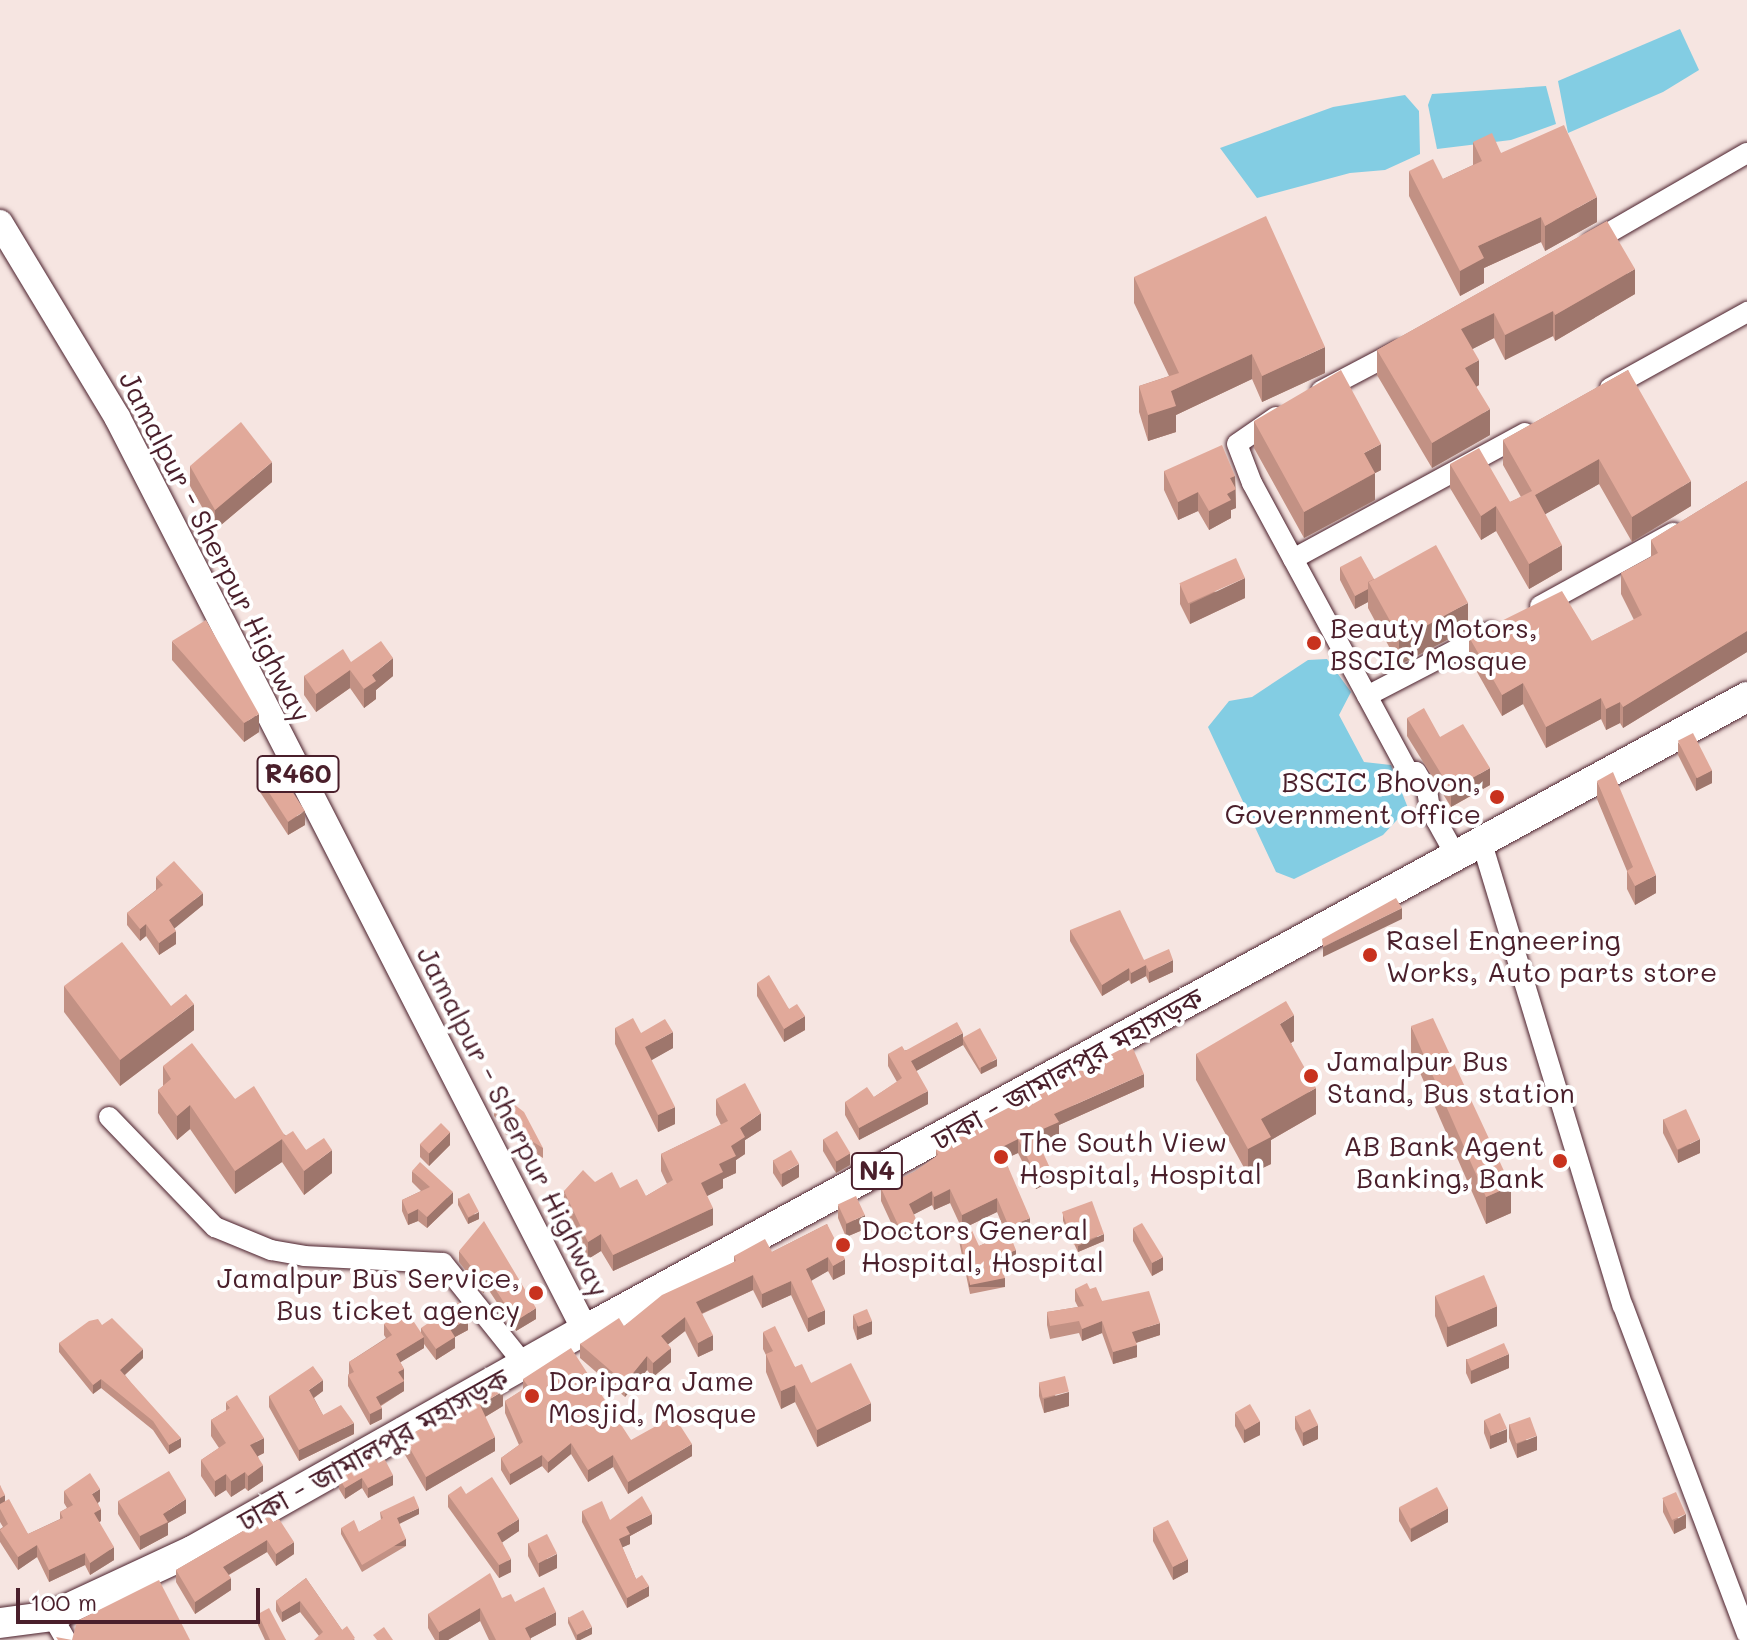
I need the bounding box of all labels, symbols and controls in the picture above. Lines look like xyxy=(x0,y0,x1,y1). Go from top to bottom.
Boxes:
street label: Jamalpur - Sherpur Highway xyxy=(113,365,319,727)
place label: Beauty Motors, BSCIC Mosque xyxy=(1330,610,1537,676)
marker: Beauty Motors, BSCIC Mosque xyxy=(1305,634,1323,652)
road number: R460 xyxy=(256,752,340,796)
place label: BSCIC Bhovon, Government office xyxy=(1225,764,1481,830)
marker: BSCIC Bhovon, Government office xyxy=(1488,788,1506,806)
place label: Rasel Engneering Works, Auto parts store xyxy=(1386,922,1717,988)
street label: Jamalpur - Sherpur Highway xyxy=(411,940,617,1302)
marker: Rasel Engneering Works, Auto parts store xyxy=(1361,946,1379,964)
street label: ঢাকা - জামালপুর মহাসড়ক xyxy=(926,980,1208,1156)
place label: Jamalpur Bus Stand, Bus station xyxy=(1327,1043,1575,1109)
marker: Jamalpur Bus Stand, Bus station xyxy=(1302,1067,1320,1085)
place label: The South View Hospital, Hospital xyxy=(1019,1124,1262,1190)
place label: AB Bank Agent Banking, Bank xyxy=(1343,1128,1544,1194)
marker: The South View Hospital, Hospital xyxy=(990,1146,1012,1168)
road number: N4 xyxy=(849,1149,905,1193)
marker: AB Bank Agent Banking, Bank xyxy=(1551,1152,1569,1170)
place label: Doctors General Hospital, Hospital xyxy=(861,1212,1104,1278)
marker: Doctors General Hospital, Hospital xyxy=(832,1234,854,1256)
place label: Jamalpur Bus Service, Bus ticket agency xyxy=(217,1260,520,1326)
marker: Jamalpur Bus Service, Bus ticket agency xyxy=(527,1284,545,1302)
street label: ঢাকা - জামালপুর মহাসড়ক xyxy=(232,1361,514,1537)
place label: Doripara Jame Mosjid, Mosque xyxy=(548,1363,757,1429)
marker: Doripara Jame Mosjid, Mosque xyxy=(523,1387,541,1405)
scale bar xyxy=(20,1572,264,1622)
text: 100 m xyxy=(30,1586,97,1617)

